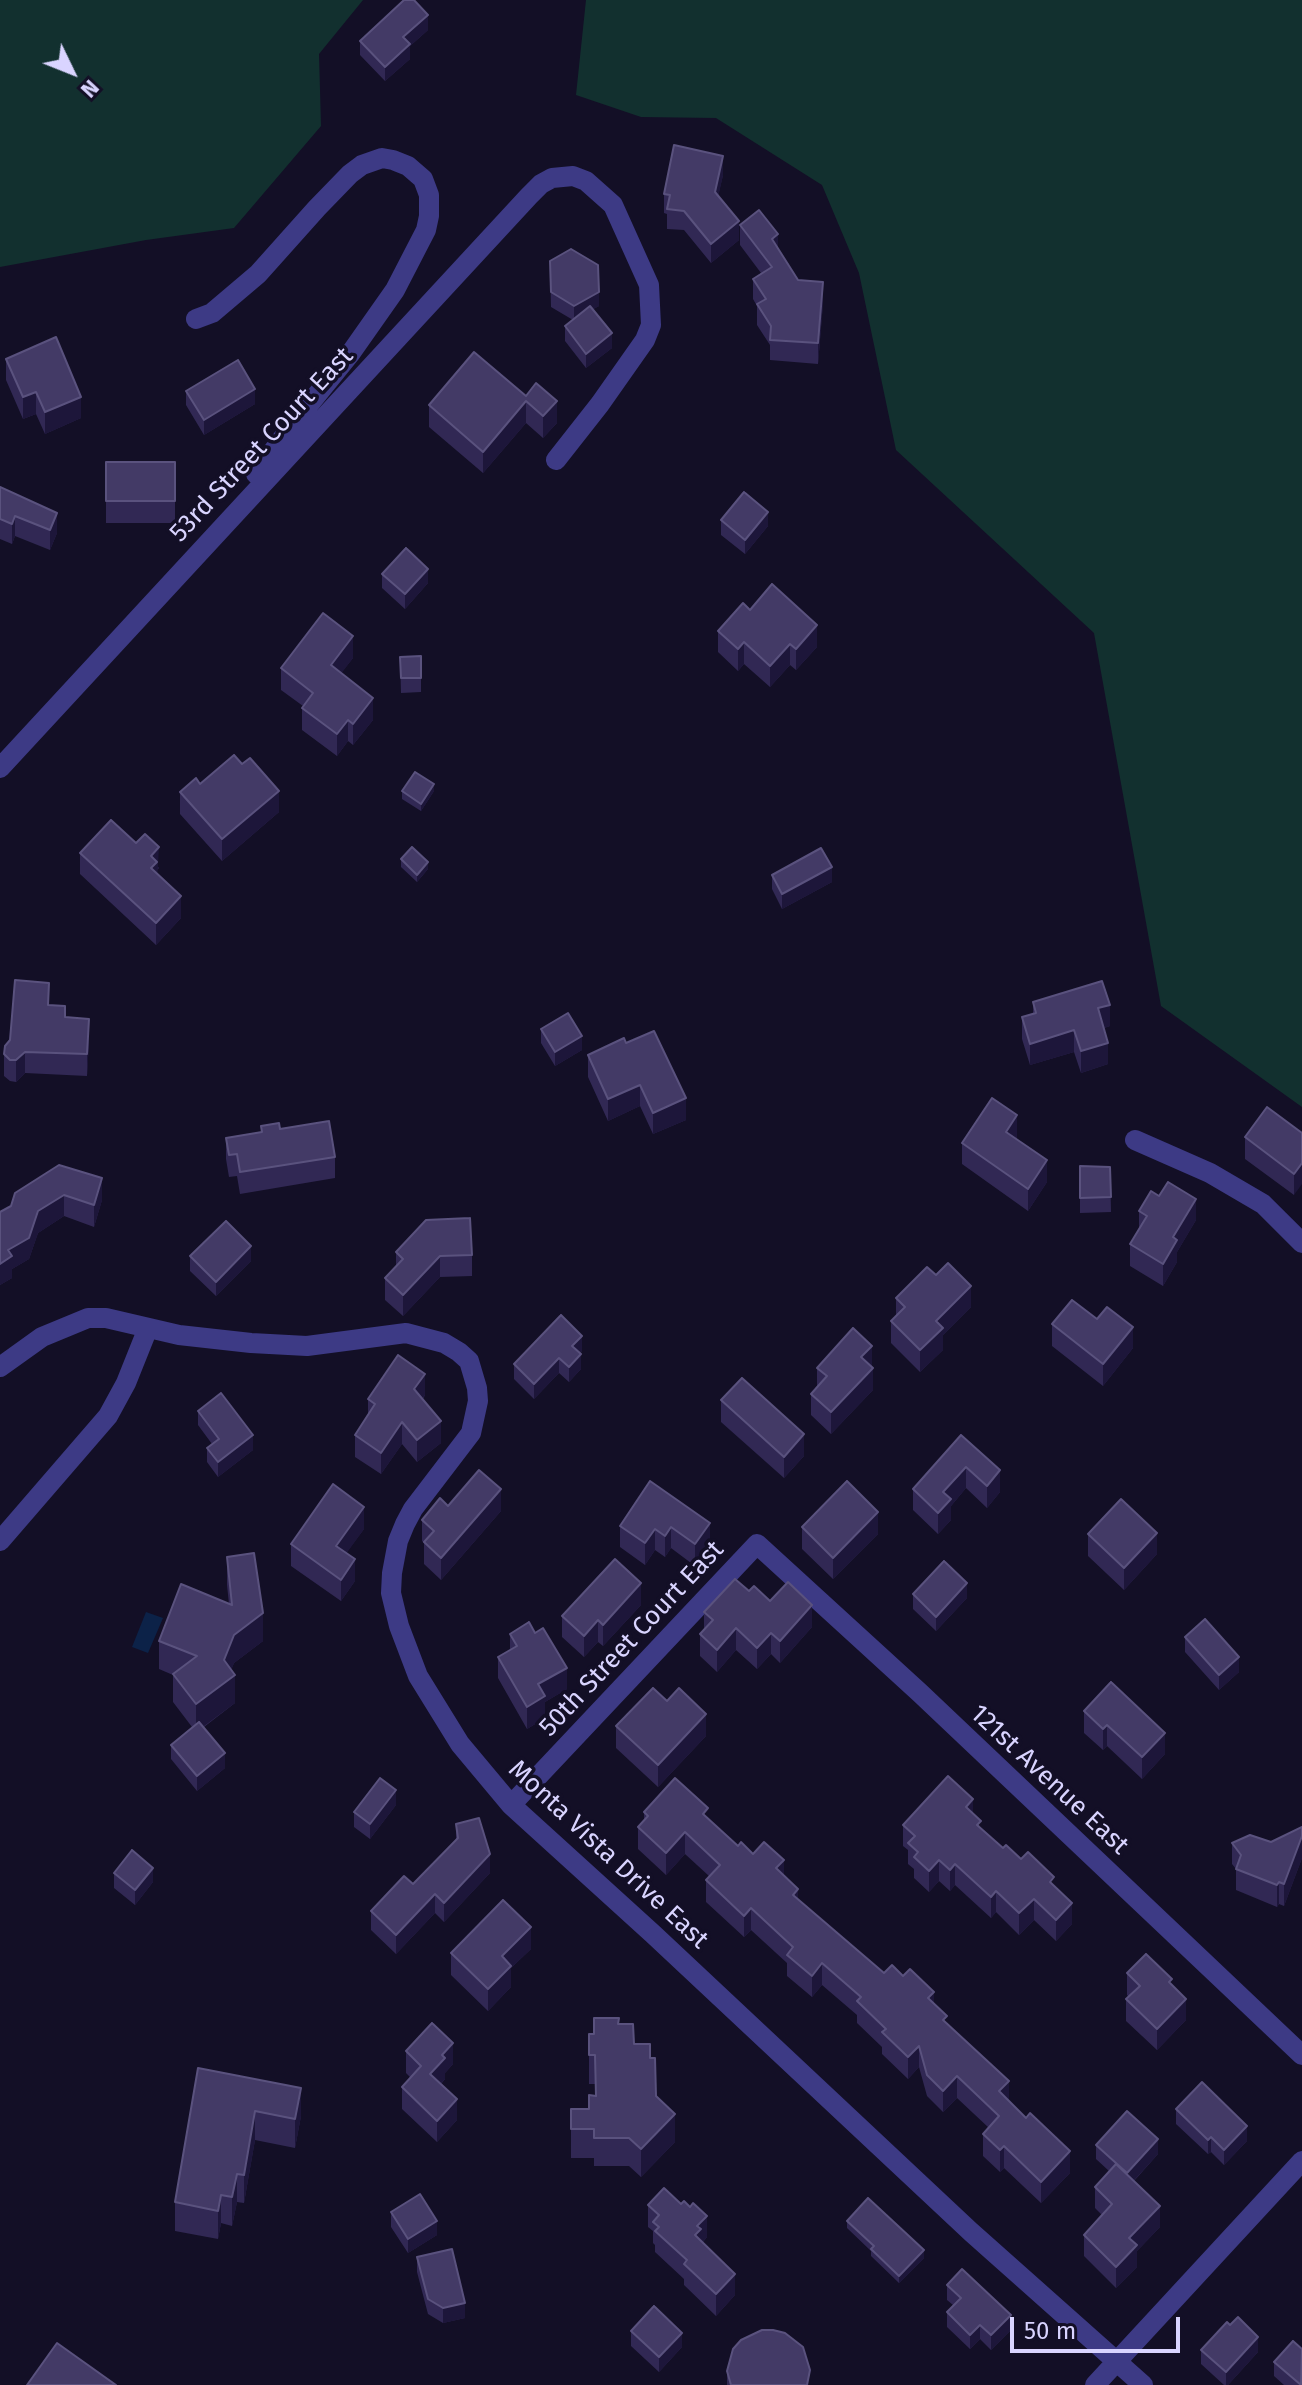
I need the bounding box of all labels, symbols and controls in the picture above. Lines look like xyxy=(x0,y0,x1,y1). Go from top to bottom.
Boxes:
north arrow xyxy=(32,32,112,112)
text: N xyxy=(75,74,105,103)
street label: 53rd Street Court East xyxy=(164,341,360,549)
street label: 50th Street Court East xyxy=(533,1535,731,1743)
street label: 121st Avenue East xyxy=(963,1699,1135,1861)
street label: Monta Vista Drive East xyxy=(502,1754,714,1956)
scale bar xyxy=(1014,2301,1184,2351)
text: 50 m xyxy=(1024,2317,1076,2345)

